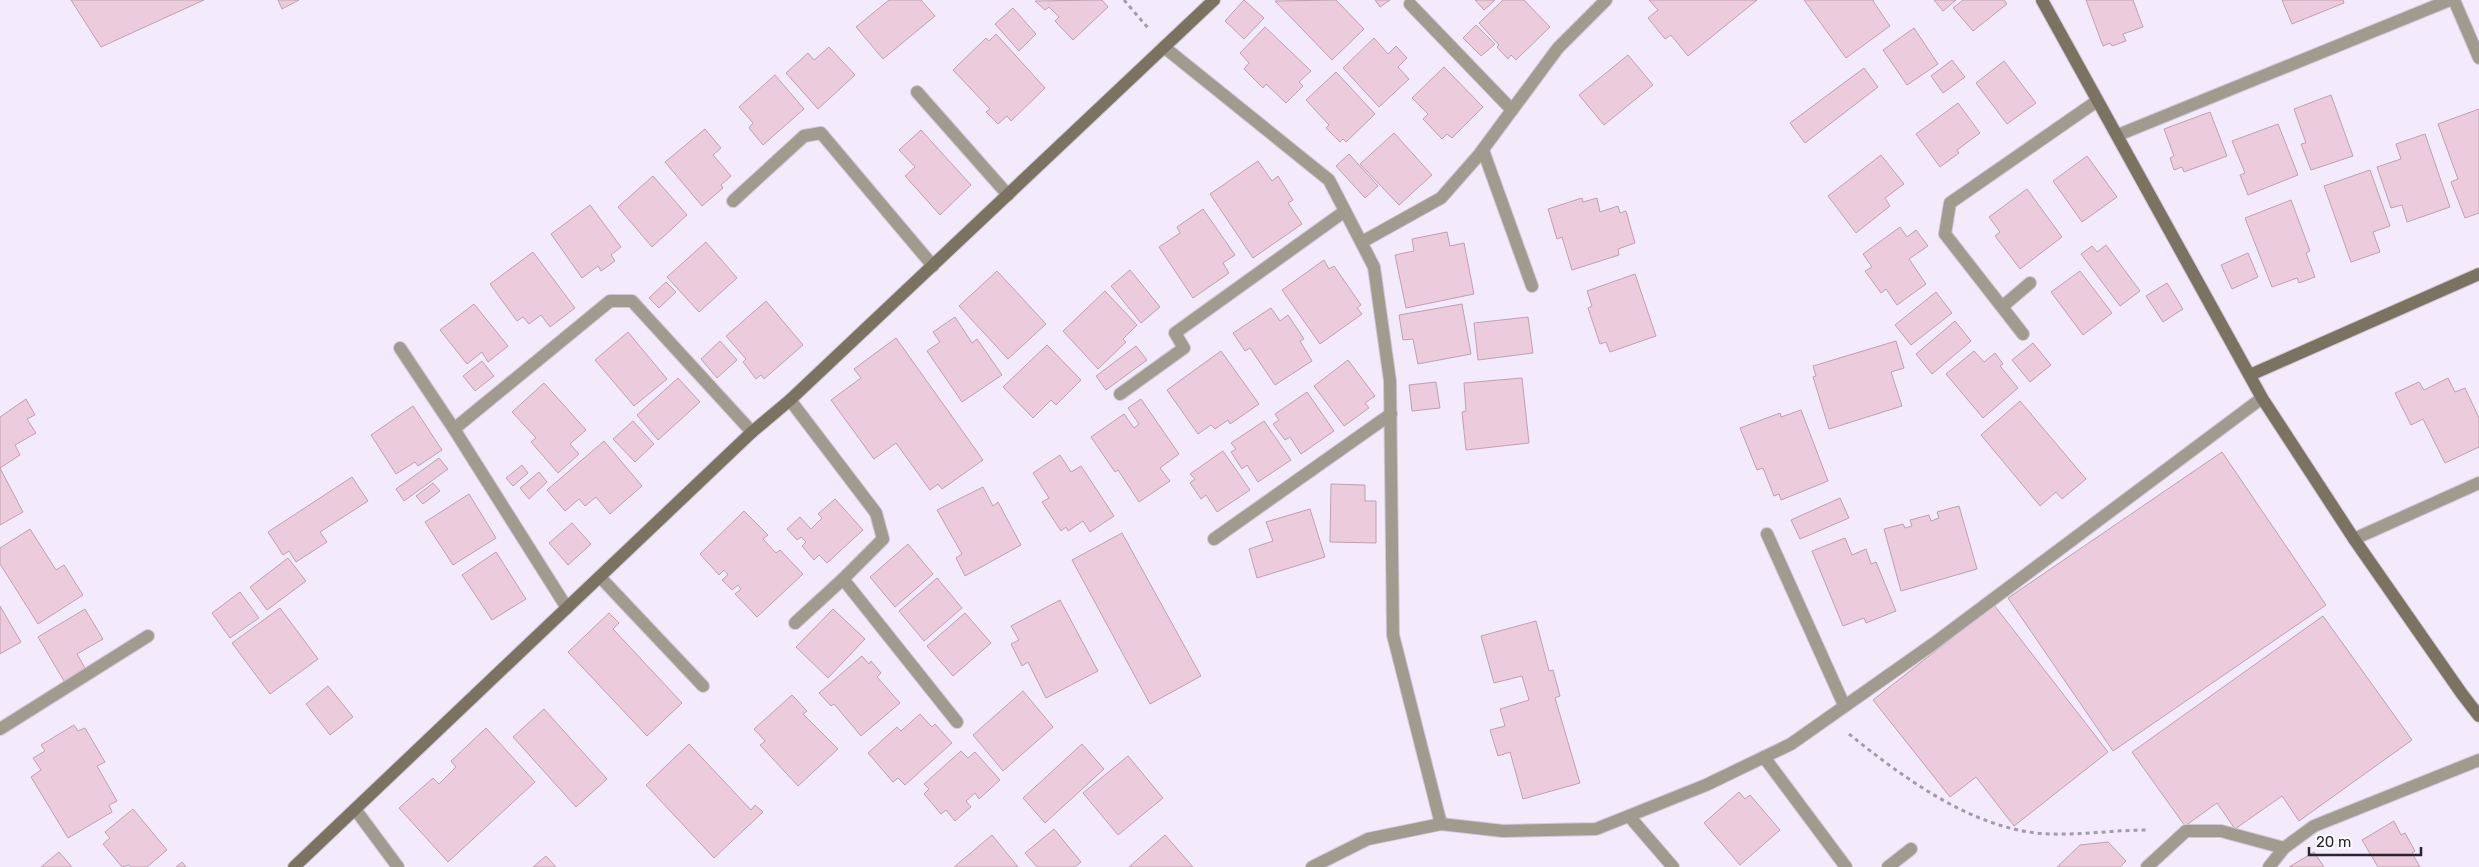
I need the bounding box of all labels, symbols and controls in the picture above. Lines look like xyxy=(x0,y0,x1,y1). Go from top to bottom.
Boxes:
scale bar xyxy=(2309,824,2422,856)
text: 20 m xyxy=(2316,833,2351,851)

